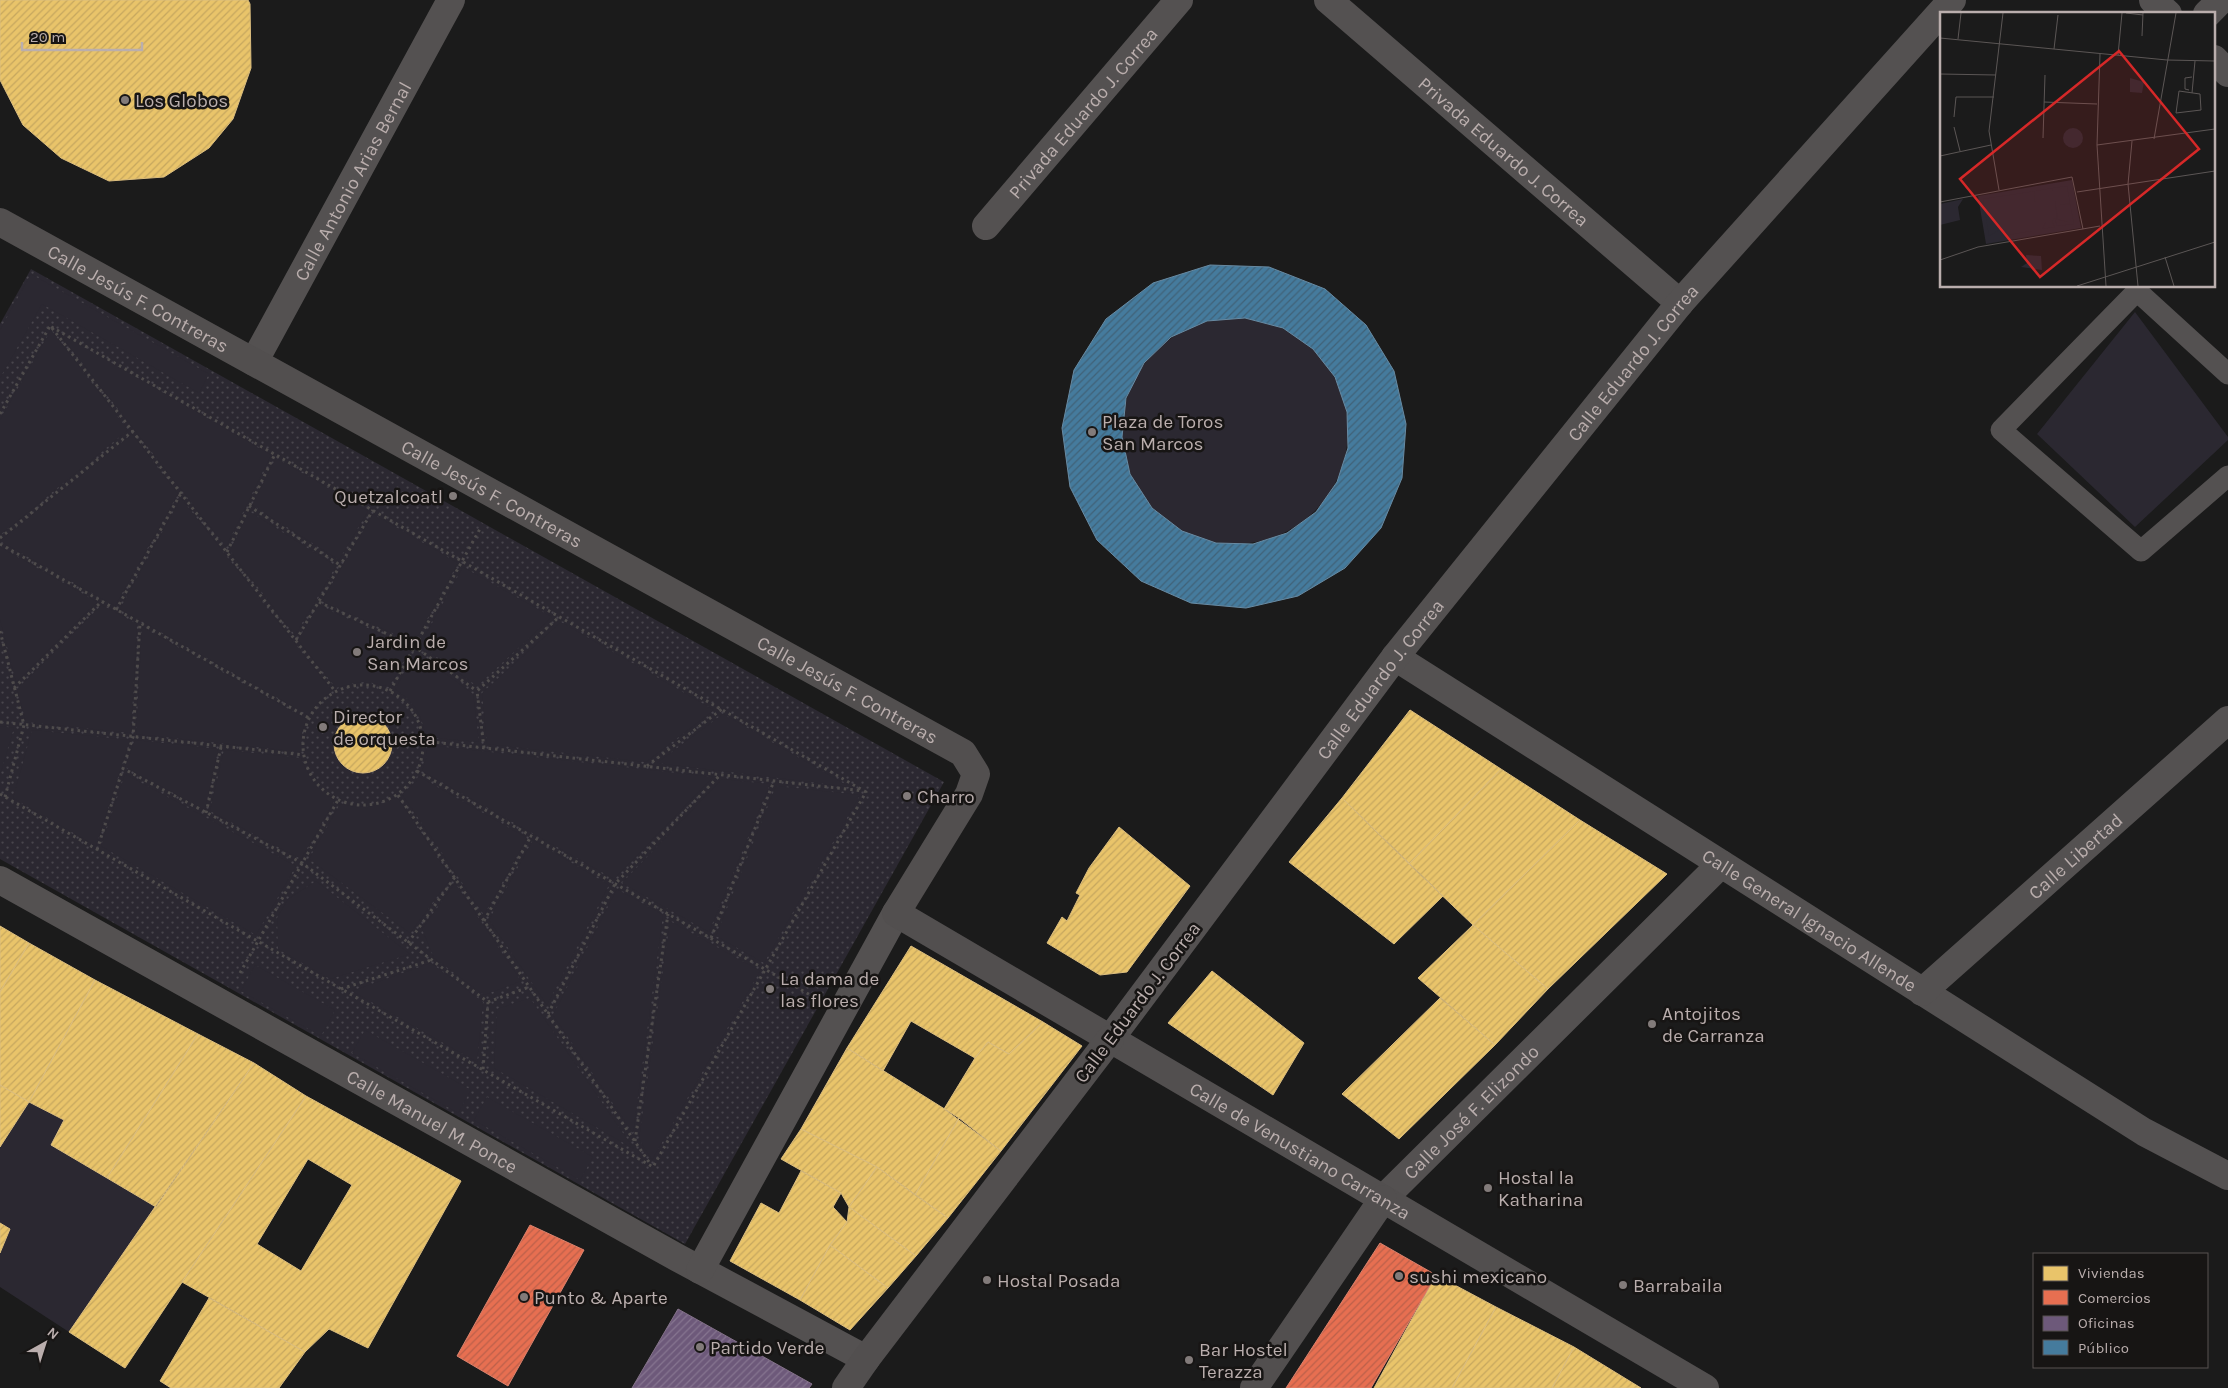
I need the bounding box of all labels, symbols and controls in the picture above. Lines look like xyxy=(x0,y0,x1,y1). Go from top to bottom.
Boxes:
inset map xyxy=(1940,12,2216,288)
scale bar xyxy=(22,20,142,52)
street label: Privada Eduardo J. Correa xyxy=(1004,23,1163,203)
text: 20 m xyxy=(30,28,65,46)
street label: Privada Eduardo J. Correa xyxy=(1413,73,1593,232)
street label: Calle Antonio Arias Bernal xyxy=(290,78,416,285)
place label: Los Globos xyxy=(135,90,228,112)
marker: Los Globos xyxy=(119,94,131,106)
street label: Calle Jesús F. Contreras xyxy=(44,241,232,358)
street label: Calle Eduardo J. Correa xyxy=(1563,280,1703,446)
place label: Plaza de Toros San Marcos xyxy=(1102,411,1223,455)
marker: Plaza de Toros San Marcos xyxy=(1086,426,1098,438)
street label: Calle Jesús F. Contreras xyxy=(397,436,586,553)
place label: Quetzalcoatl xyxy=(334,486,443,508)
marker: Quetzalcoatl xyxy=(447,490,459,502)
street label: Calle Eduardo J. Correa xyxy=(1313,595,1449,764)
place label: Jardin de San Marcos xyxy=(367,631,469,675)
street label: Calle Jesús F. Contreras xyxy=(753,632,941,749)
marker: Jardin de San Marcos xyxy=(351,646,363,658)
place label: Director de orquesta xyxy=(333,706,436,750)
marker: Director de orquesta xyxy=(317,721,329,733)
place label: Charro xyxy=(917,786,975,808)
marker: Charro xyxy=(901,790,913,802)
street label: Calle Libertad xyxy=(2024,809,2127,904)
street label: Calle General Ignacio Allende xyxy=(1698,845,1920,997)
street label: Calle Eduardo J. Correa xyxy=(1070,918,1205,1087)
place label: La dama de las flores xyxy=(780,968,879,1012)
marker: La dama de las flores xyxy=(764,983,776,995)
place label: Antojitos de Carranza xyxy=(1662,1003,1765,1047)
marker: Antojitos de Carranza xyxy=(1646,1018,1658,1030)
street label: Calle José F. Elizondo xyxy=(1400,1041,1544,1184)
street label: Calle Manuel M. Ponce xyxy=(343,1066,521,1178)
street label: Calle de Venustiano Carranza xyxy=(1185,1078,1414,1225)
place label: Hostal la Katharina xyxy=(1498,1167,1584,1211)
marker: Hostal la Katharina xyxy=(1482,1182,1494,1194)
legend xyxy=(2033,1253,2208,1368)
text: Viviendas xyxy=(2078,1264,2145,1282)
place label: sushi mexicano xyxy=(1409,1266,1547,1288)
place label: Hostal Posada xyxy=(997,1270,1121,1292)
marker: sushi mexicano xyxy=(1393,1270,1405,1282)
marker: Hostal Posada xyxy=(981,1274,993,1286)
place label: Barrabaila xyxy=(1633,1275,1723,1297)
marker: Barrabaila xyxy=(1617,1279,1629,1291)
place label: Punto & Aparte xyxy=(534,1287,668,1309)
text: Comercios xyxy=(2078,1289,2151,1307)
marker: Punto & Aparte xyxy=(518,1291,530,1303)
text: Oficinas xyxy=(2078,1314,2135,1332)
north arrow xyxy=(20,1318,70,1368)
text: N xyxy=(44,1324,62,1343)
place label: Partido Verde xyxy=(710,1337,825,1359)
place label: Bar Hostel Terazza xyxy=(1199,1339,1288,1383)
text: Público xyxy=(2078,1339,2129,1357)
marker: Partido Verde xyxy=(694,1341,706,1353)
marker: Bar Hostel Terazza xyxy=(1183,1354,1195,1366)

